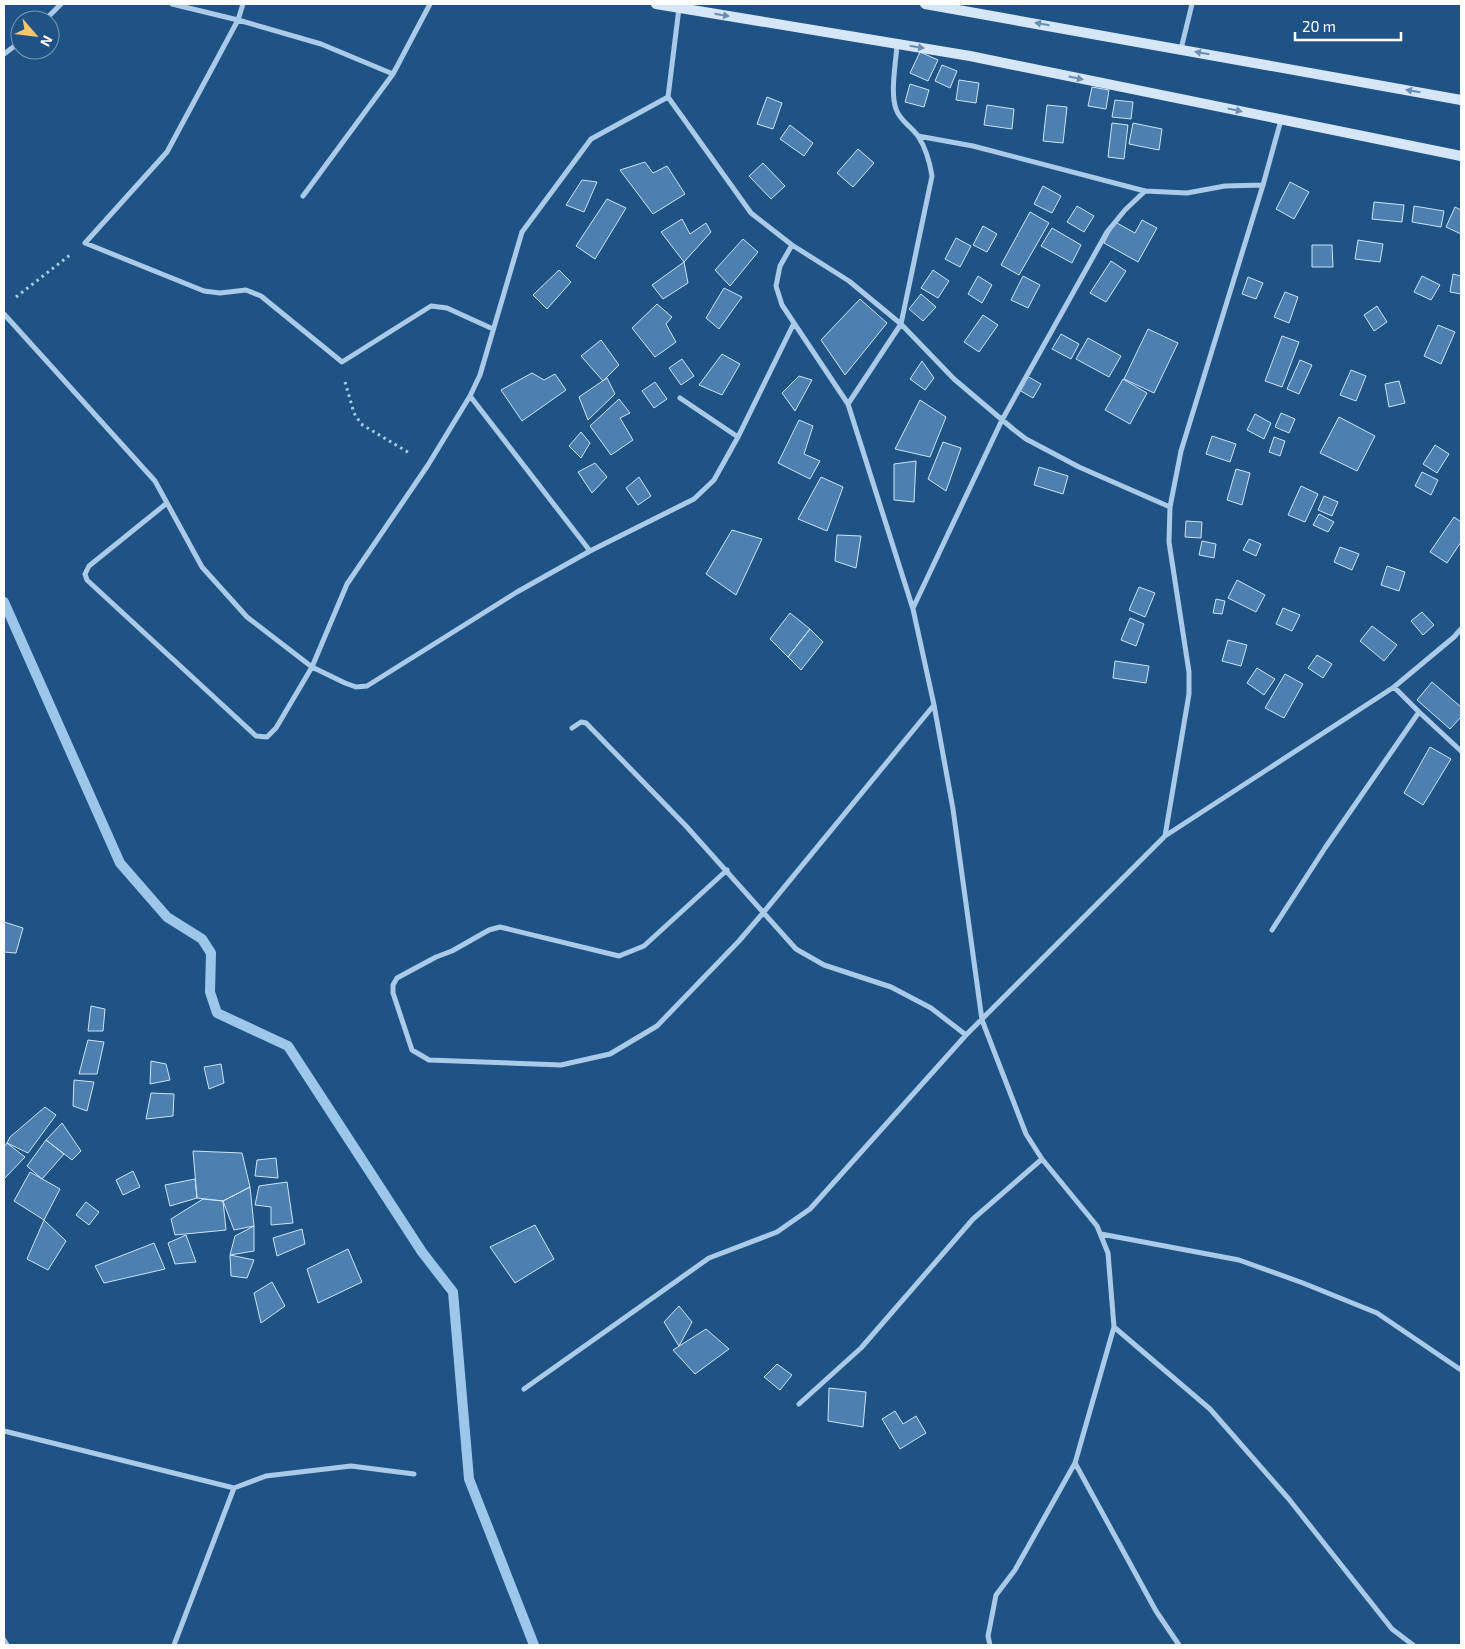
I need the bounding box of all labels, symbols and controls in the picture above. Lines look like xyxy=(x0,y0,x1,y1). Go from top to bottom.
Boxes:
north arrow xyxy=(10,10,60,60)
scale bar xyxy=(1295,10,1401,42)
one-way arrow xyxy=(714,11,730,19)
text: 20 m xyxy=(1302,17,1336,35)
one-way arrow xyxy=(1034,20,1049,28)
text: N xyxy=(37,33,57,50)
one-way arrow xyxy=(909,43,925,51)
one-way arrow xyxy=(1193,49,1209,57)
one-way arrow xyxy=(1069,74,1085,82)
one-way arrow xyxy=(1405,87,1421,95)
one-way arrow xyxy=(1228,107,1244,115)

